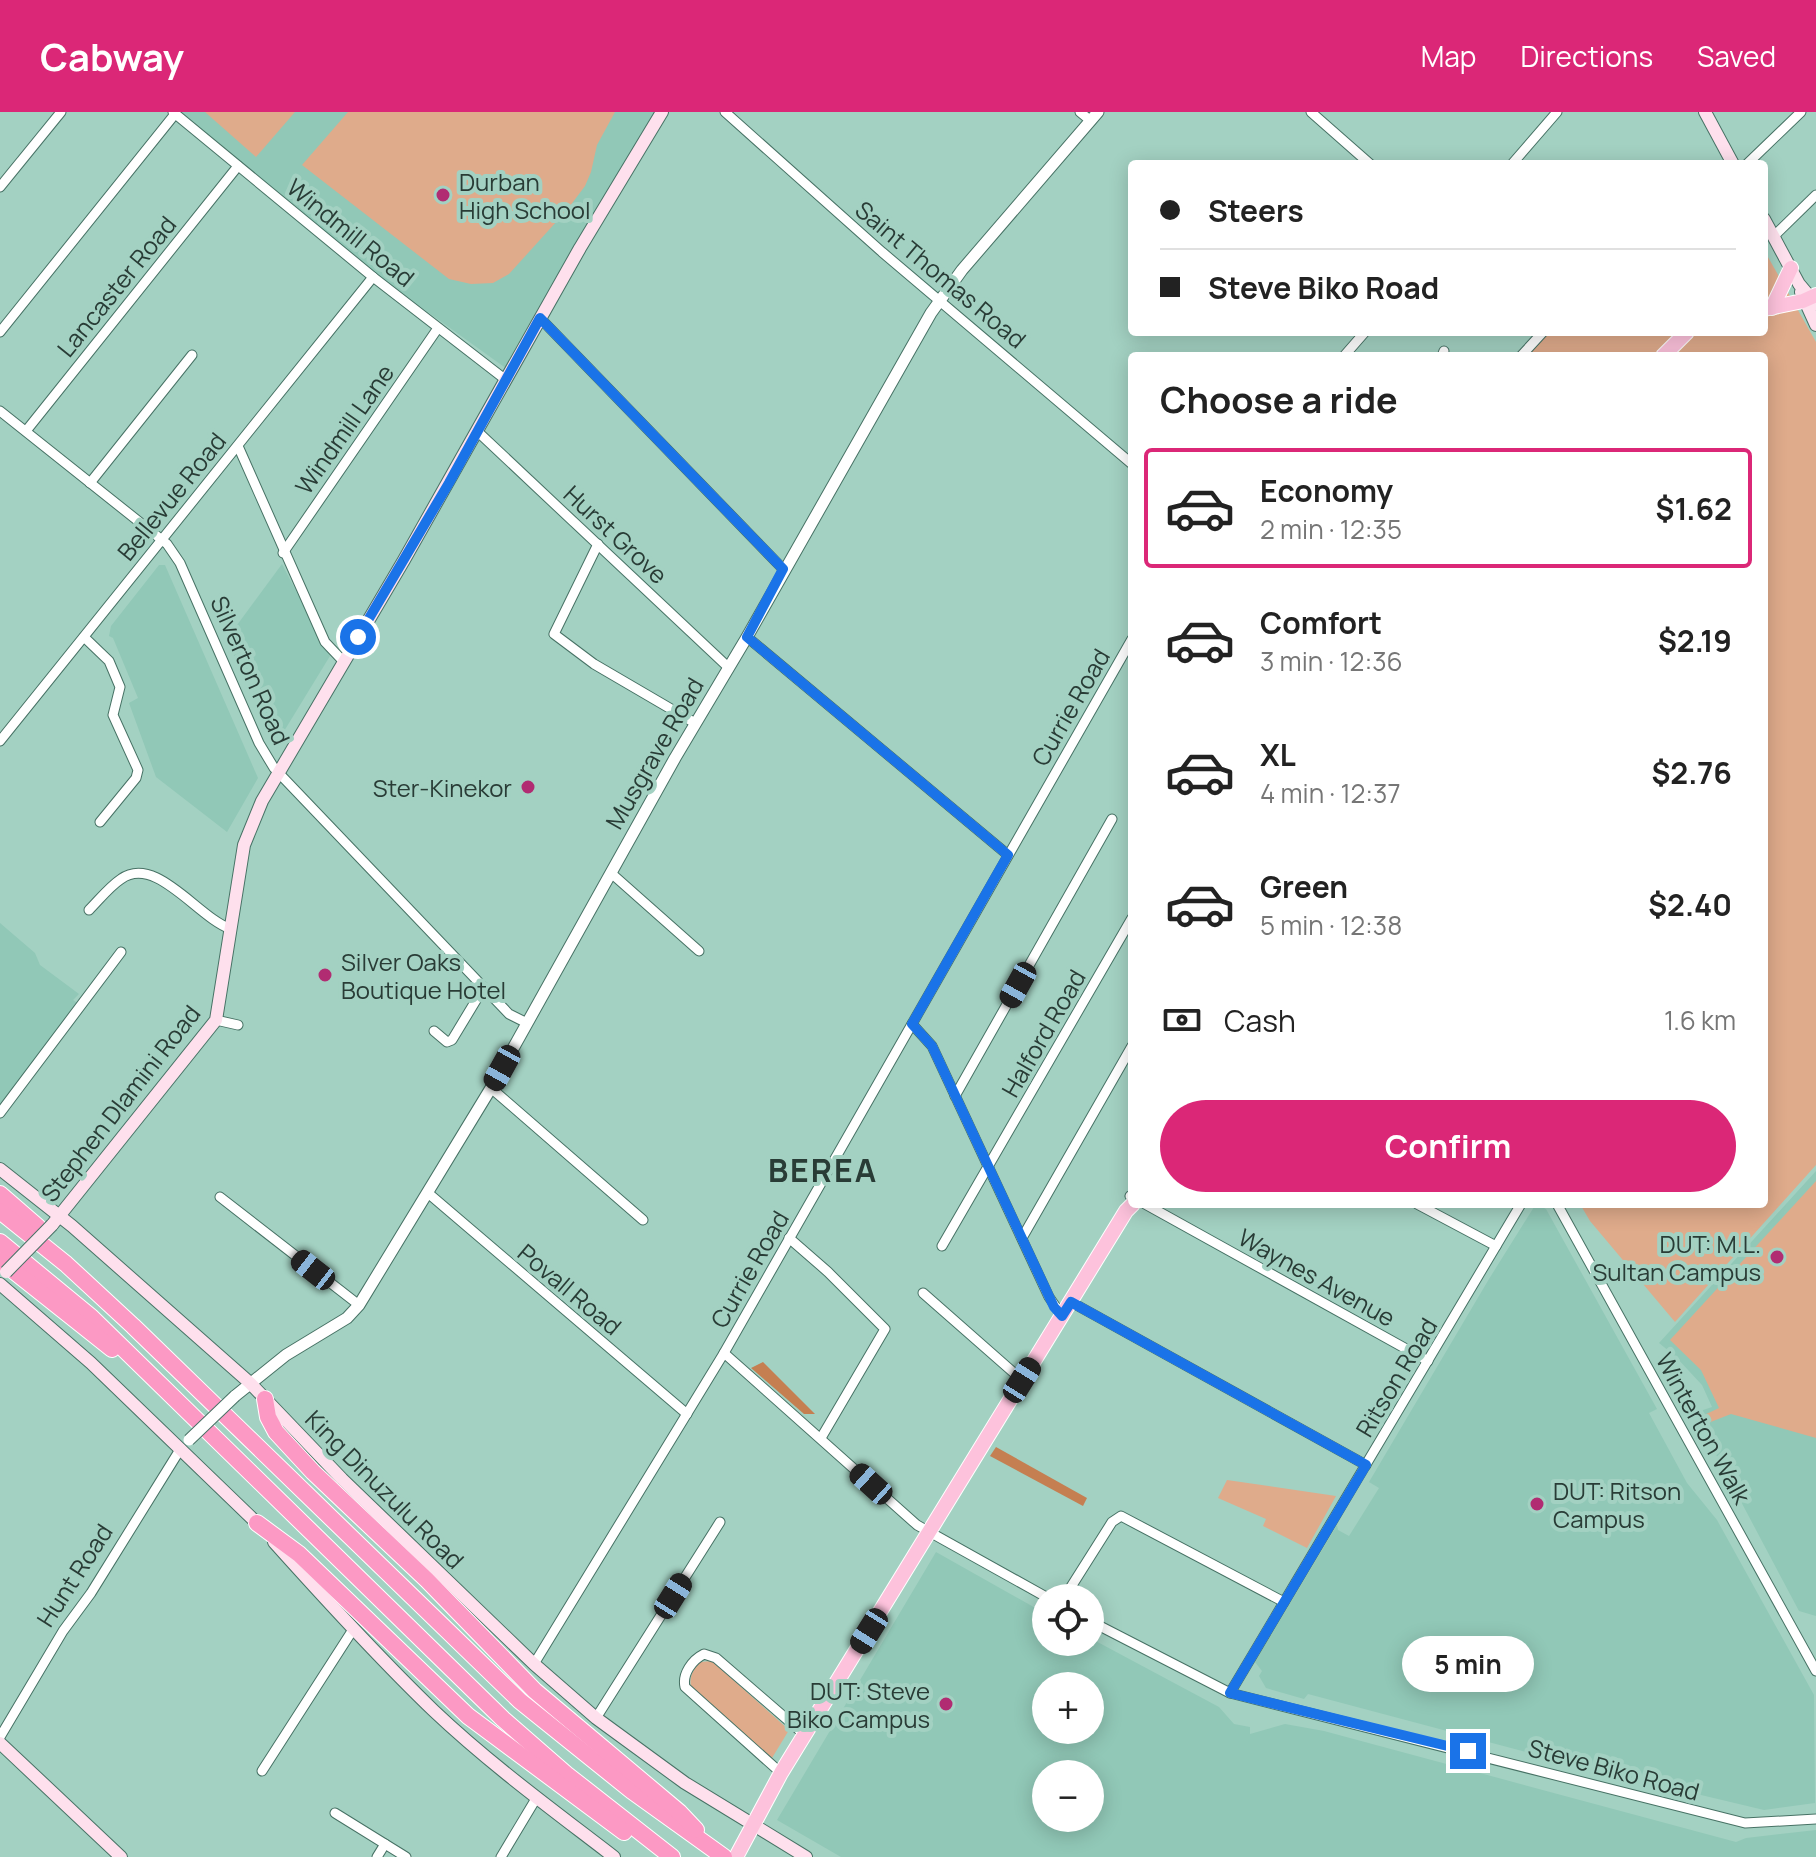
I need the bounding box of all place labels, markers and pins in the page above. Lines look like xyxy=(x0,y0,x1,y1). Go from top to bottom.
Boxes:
place label: Durban High School xyxy=(459,165,591,226)
marker: Durban High School xyxy=(434,186,452,204)
place label: Ster-Kinekor xyxy=(373,771,512,804)
marker: Ster-Kinekor xyxy=(519,778,537,796)
place label: Silver Oaks Boutique Hotel xyxy=(341,945,506,1006)
marker: Silver Oaks Boutique Hotel xyxy=(316,966,334,984)
place label: DUT: M.L. Sultan Campus xyxy=(1592,1227,1761,1288)
marker: DUT: M.L. Sultan Campus xyxy=(1768,1248,1786,1266)
place label: DUT: Ritson Campus xyxy=(1553,1474,1681,1535)
marker: DUT: Ritson Campus xyxy=(1528,1495,1546,1513)
place label: DUT: Steve Biko Campus xyxy=(787,1674,930,1735)
marker: DUT: Steve Biko Campus xyxy=(937,1695,955,1713)

